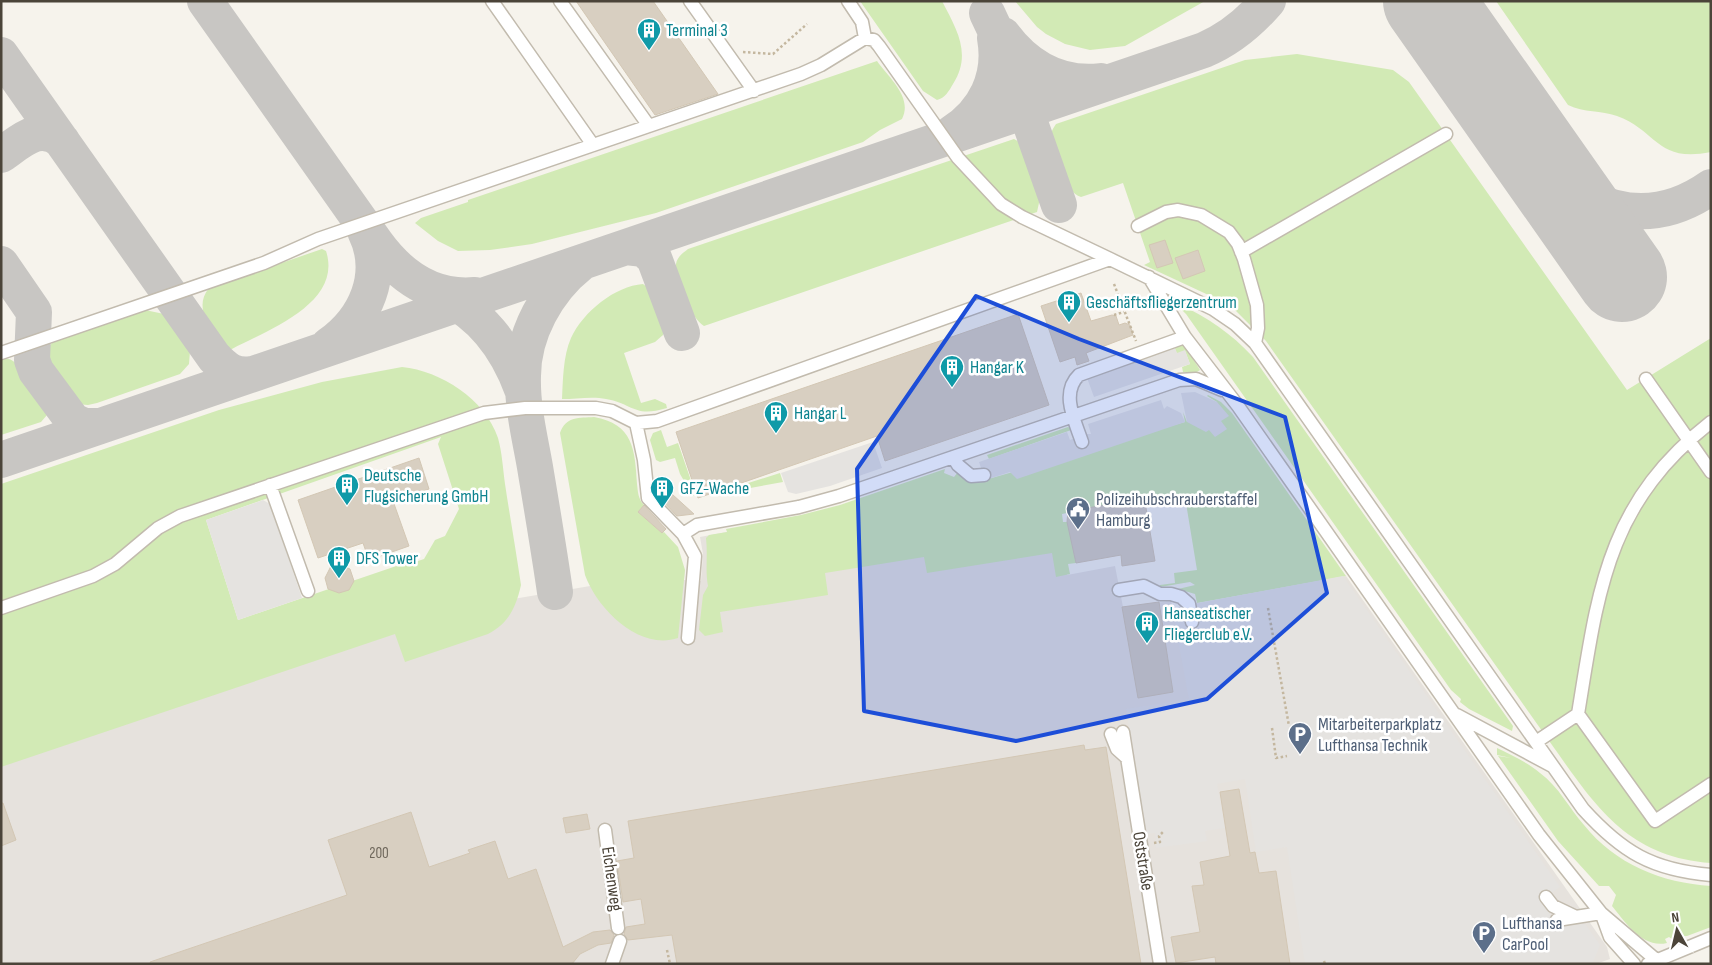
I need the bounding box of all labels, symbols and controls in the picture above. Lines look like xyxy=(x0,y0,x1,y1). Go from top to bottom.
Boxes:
building icon: Terminal 3 xyxy=(636,17,662,51)
place label: Terminal 3 xyxy=(666,20,728,41)
building icon: Geschäftsfliegerzentrum xyxy=(1056,289,1082,323)
place label: Geschäftsfliegerzentrum xyxy=(1086,292,1237,313)
building icon: Hangar K xyxy=(939,354,965,388)
place label: Hangar K xyxy=(970,357,1025,378)
building icon: Hangar L xyxy=(763,400,789,434)
place label: Hangar L xyxy=(794,403,847,424)
place label: Deutsche Flugsicherung GmbH xyxy=(364,465,488,507)
building icon: Deutsche Flugsicherung GmbH xyxy=(334,472,360,506)
building icon: GFZ-Wache xyxy=(649,475,675,509)
place label: GFZ-Wache xyxy=(680,478,749,499)
place label: Polizeihubschrauberstaffel Hamburg xyxy=(1096,489,1257,531)
public building icon: Polizeihubschrauberstaffel Hamburg xyxy=(1065,496,1091,530)
building icon: DFS Tower xyxy=(326,545,352,579)
place label: DFS Tower xyxy=(356,548,418,569)
place label: Hanseatischer Fliegerclub e.V. xyxy=(1164,603,1252,645)
building icon: Hanseatischer Fliegerclub e.V. xyxy=(1134,610,1160,644)
place label: Mitarbeiterparkplatz Lufthansa Technik xyxy=(1318,714,1442,756)
parking icon: Mitarbeiterparkplatz Lufthansa Technik xyxy=(1287,721,1313,755)
street label: Oststraße xyxy=(1128,830,1158,892)
house number: 200 xyxy=(369,844,389,863)
street label: Eichenweg xyxy=(597,845,627,913)
north arrow xyxy=(1652,905,1702,955)
text: N xyxy=(1670,909,1680,927)
place label: Lufthansa CarPool xyxy=(1502,913,1563,955)
parking icon: Lufthansa CarPool xyxy=(1471,920,1497,954)

